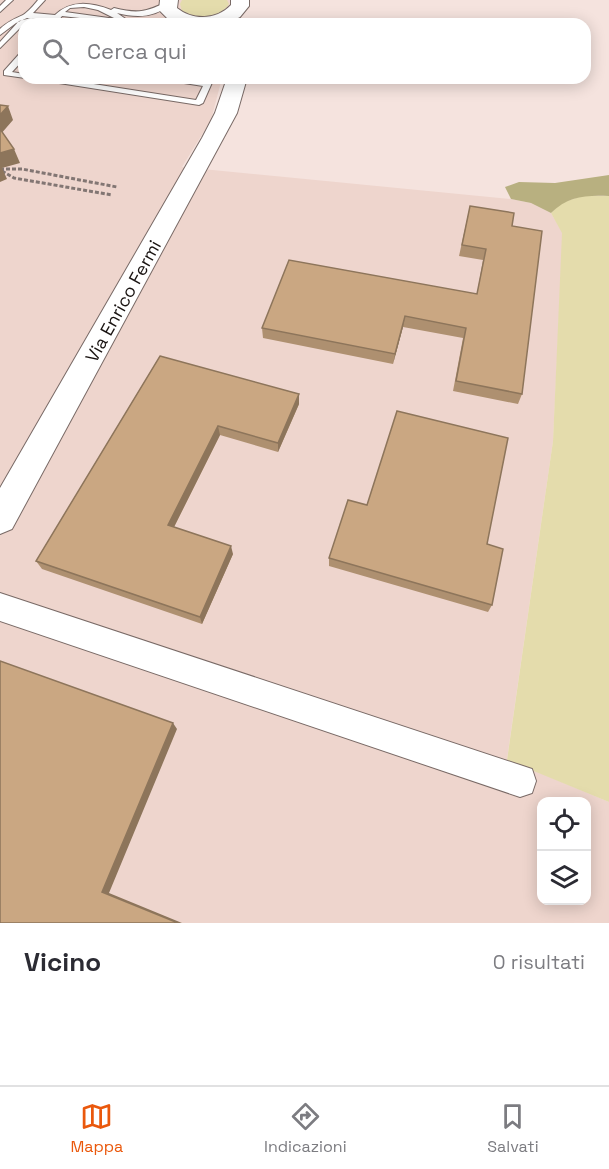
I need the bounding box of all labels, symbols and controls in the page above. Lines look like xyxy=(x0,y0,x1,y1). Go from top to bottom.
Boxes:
search box xyxy=(18,18,591,84)
icon: search xyxy=(39,35,72,68)
text: Cerca qui xyxy=(87,37,187,65)
street label: Via Enrico Fermi xyxy=(80,236,166,366)
map controls xyxy=(537,797,591,905)
button: locate xyxy=(537,797,591,851)
button: layers xyxy=(537,851,591,905)
text: Vicino xyxy=(24,945,101,979)
text: 0 risultati xyxy=(493,949,585,975)
tab: Mappa xyxy=(70,1100,123,1157)
tab: Indicazioni xyxy=(264,1100,347,1157)
tab: Salvati xyxy=(487,1100,539,1157)

